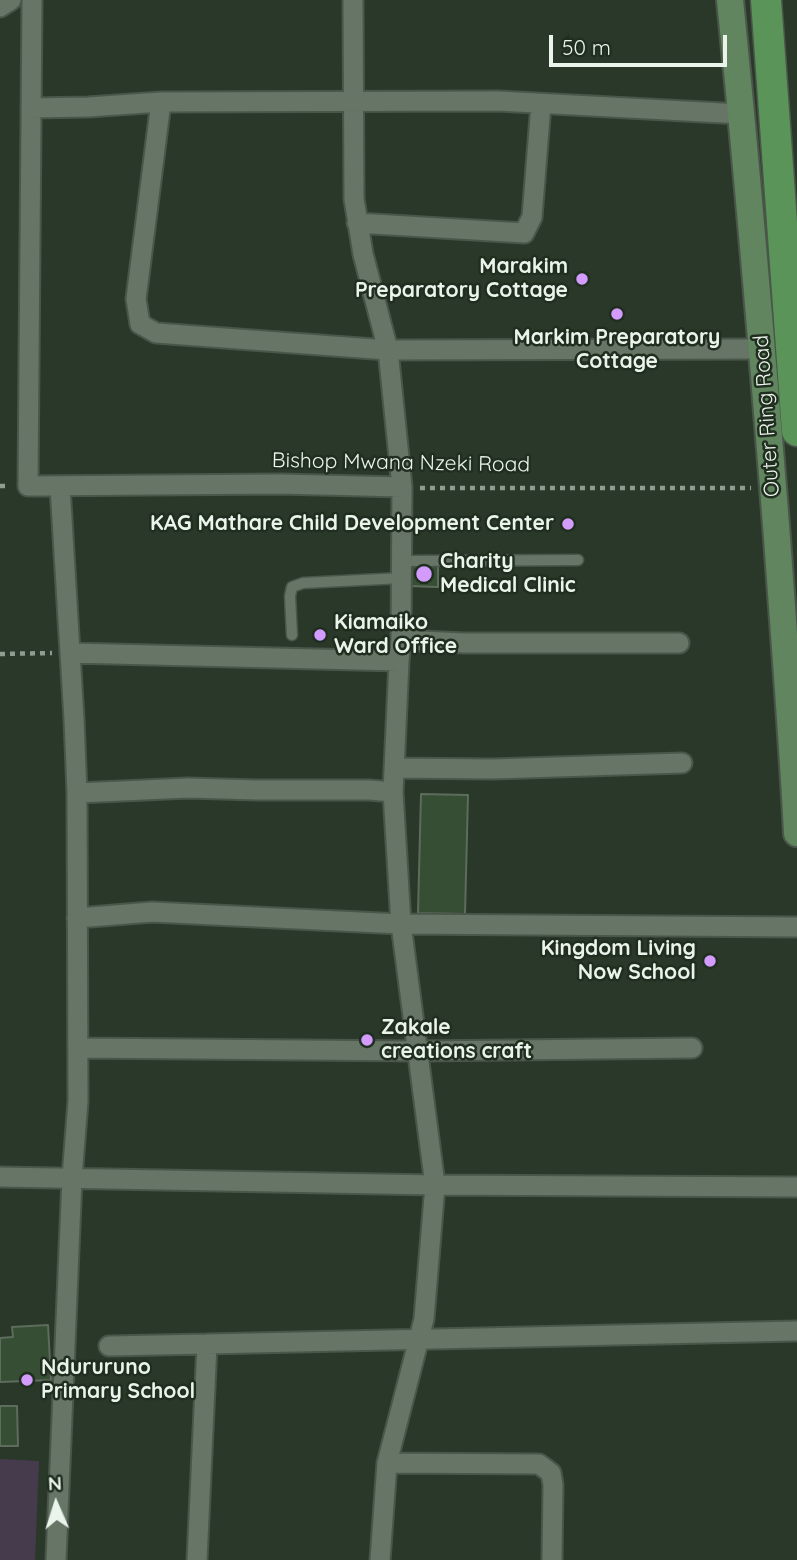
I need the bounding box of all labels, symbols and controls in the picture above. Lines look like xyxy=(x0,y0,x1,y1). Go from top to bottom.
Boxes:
scale bar xyxy=(552,21,730,65)
text: 50 m xyxy=(562,34,611,60)
place label: Marakim Preparatory Cottage xyxy=(355,254,568,304)
marker: Marakim Preparatory Cottage xyxy=(574,271,590,287)
marker: Markim Preparatory Cottage xyxy=(609,306,625,322)
place label: Markim Preparatory Cottage xyxy=(514,325,720,375)
street label: Outer Ring Road xyxy=(749,334,785,498)
street label: Bishop Mwana Nzeki Road xyxy=(272,448,530,478)
place label: KAG Mathare Child Development Center xyxy=(150,511,554,537)
marker: KAG Mathare Child Development Center xyxy=(560,516,576,532)
place label: Charity Medical Clinic xyxy=(440,549,576,599)
marker: Charity Medical Clinic xyxy=(414,564,434,584)
place label: Kiamaiko Ward Office xyxy=(334,610,457,660)
marker: Kiamaiko Ward Office xyxy=(312,627,328,643)
place label: Kingdom Living Now School xyxy=(541,936,696,986)
marker: Kingdom Living Now School xyxy=(702,953,718,969)
place label: Zakale creations craft xyxy=(381,1015,532,1065)
marker: Zakale creations craft xyxy=(359,1032,375,1048)
place label: Ndururuno Primary School xyxy=(41,1355,195,1405)
marker: Ndururuno Primary School xyxy=(19,1372,35,1388)
north arrow xyxy=(21,1469,91,1539)
text: N xyxy=(47,1471,63,1495)

